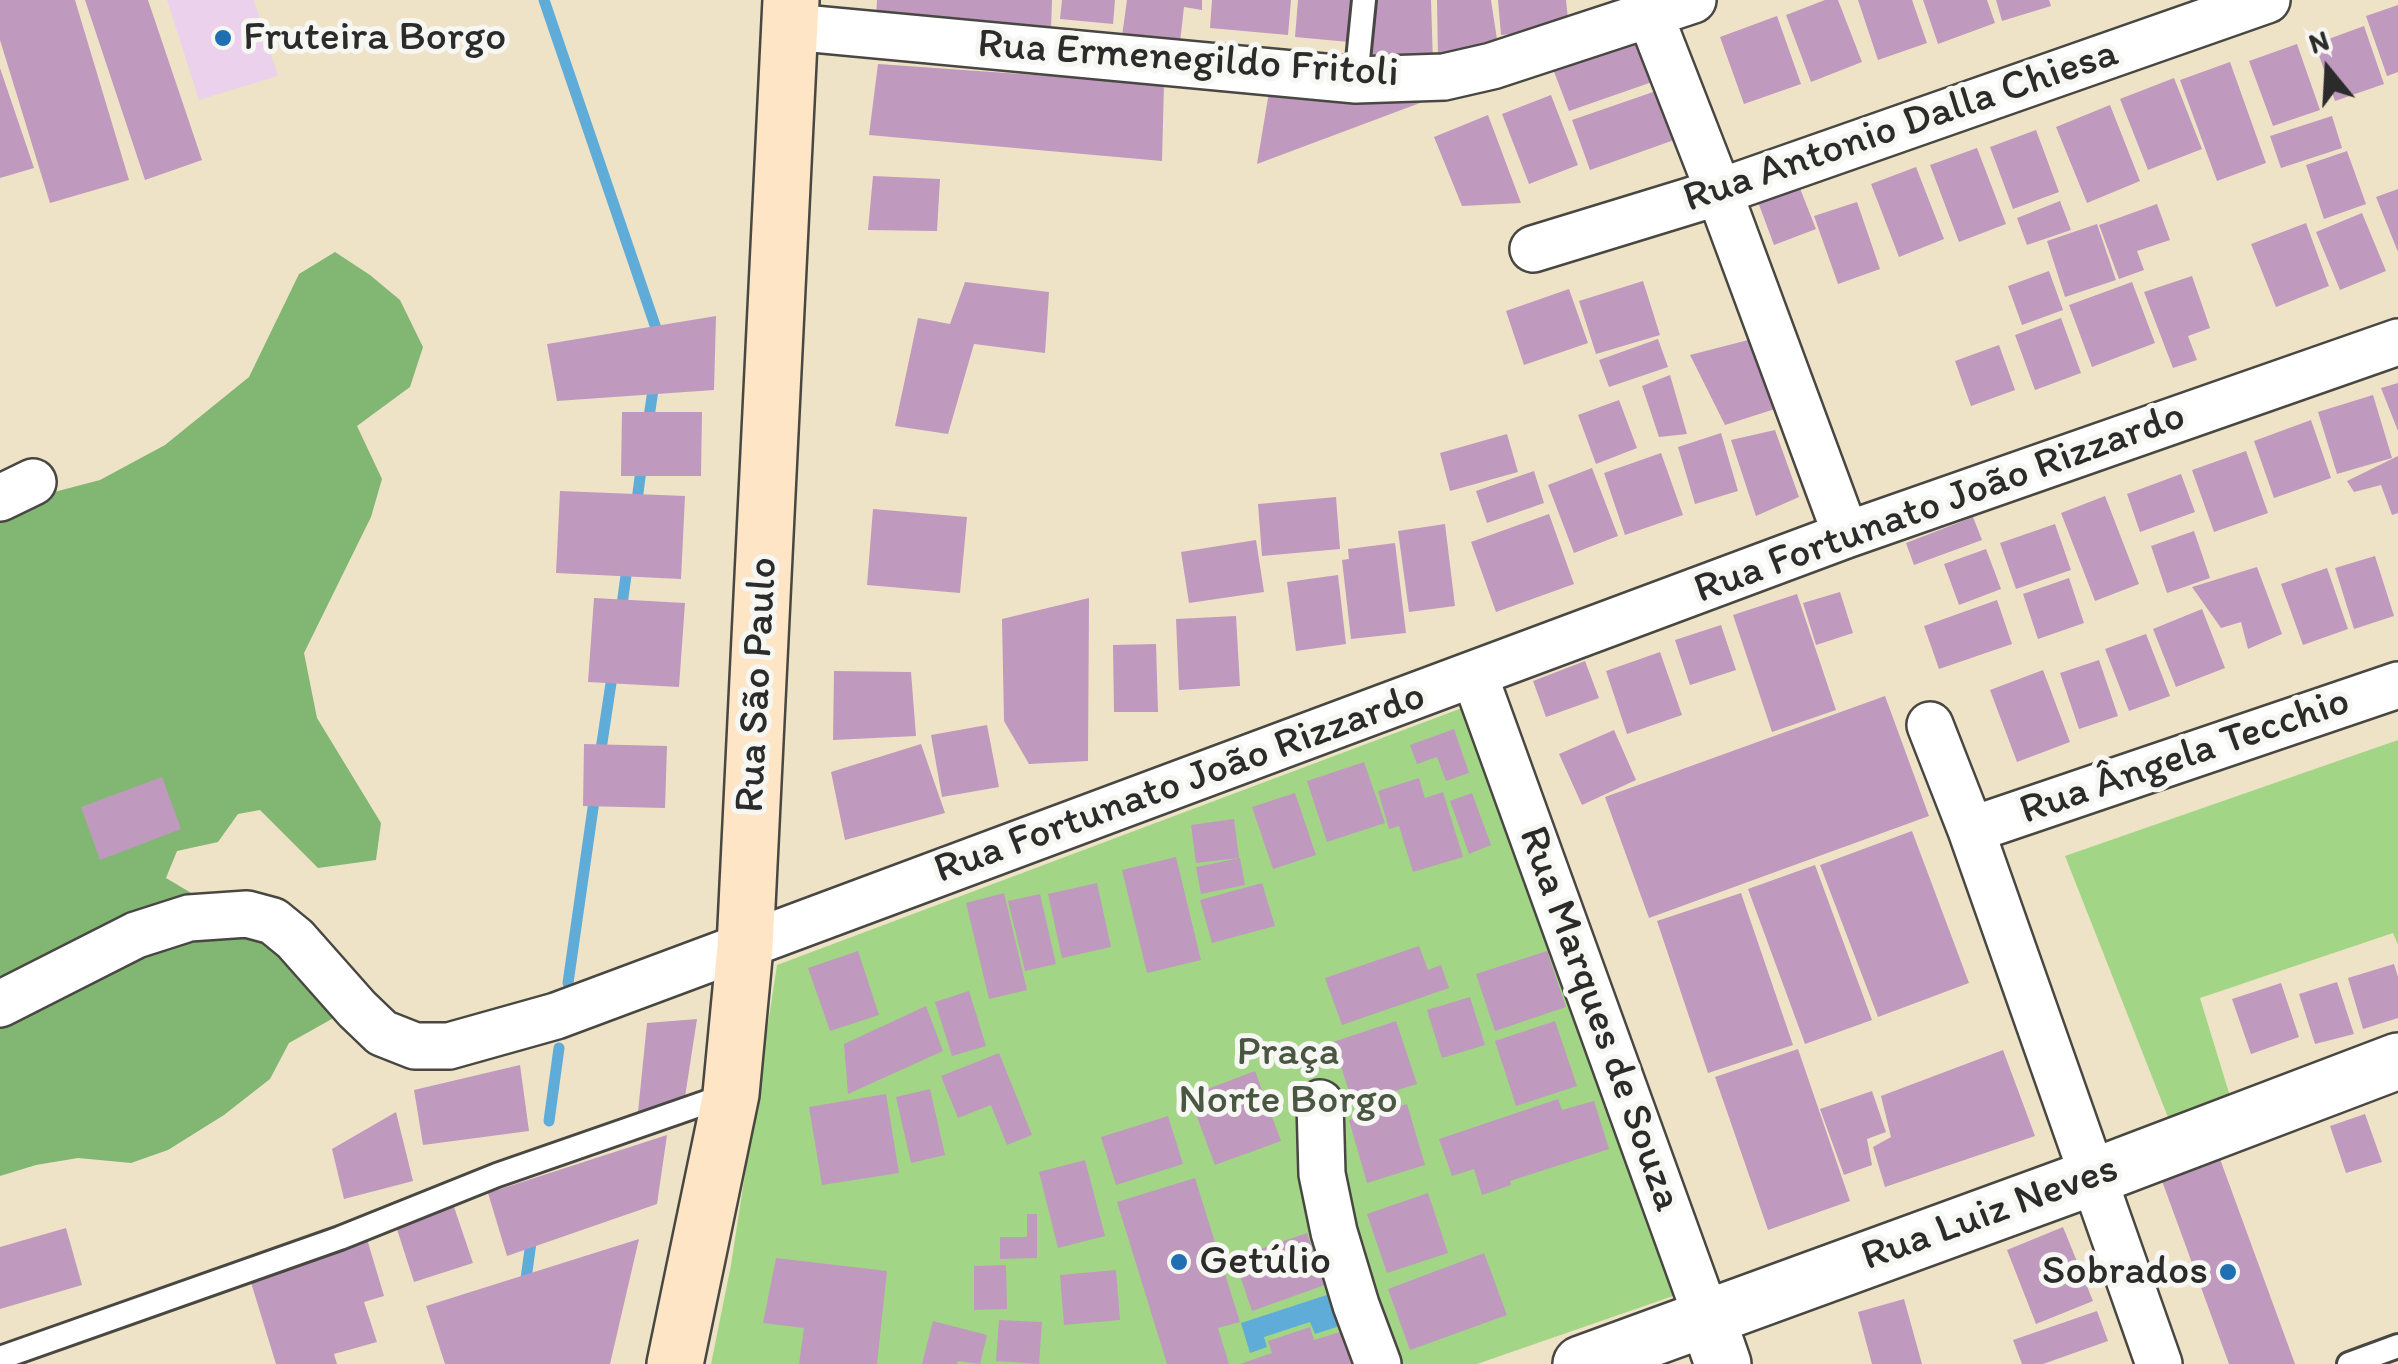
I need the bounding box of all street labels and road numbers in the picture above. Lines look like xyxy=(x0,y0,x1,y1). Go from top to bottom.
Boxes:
street label: Rua Ermenegildo Fritoli xyxy=(976,20,1400,100)
street label: Rua Antonio Dalla Chiesa xyxy=(1677,29,2125,225)
street label: Rua Fortunato João Rizzardo xyxy=(1688,392,2192,616)
street label: Rua São Paulo xyxy=(726,556,790,814)
street label: Rua Fortunato João Rizzardo xyxy=(928,672,1432,896)
street label: Rua Ângela Tecchio xyxy=(2014,677,2356,837)
street label: Rua Marques de Souza xyxy=(1506,820,1692,1218)
street label: Rua Luiz Neves xyxy=(1855,1144,2125,1284)

